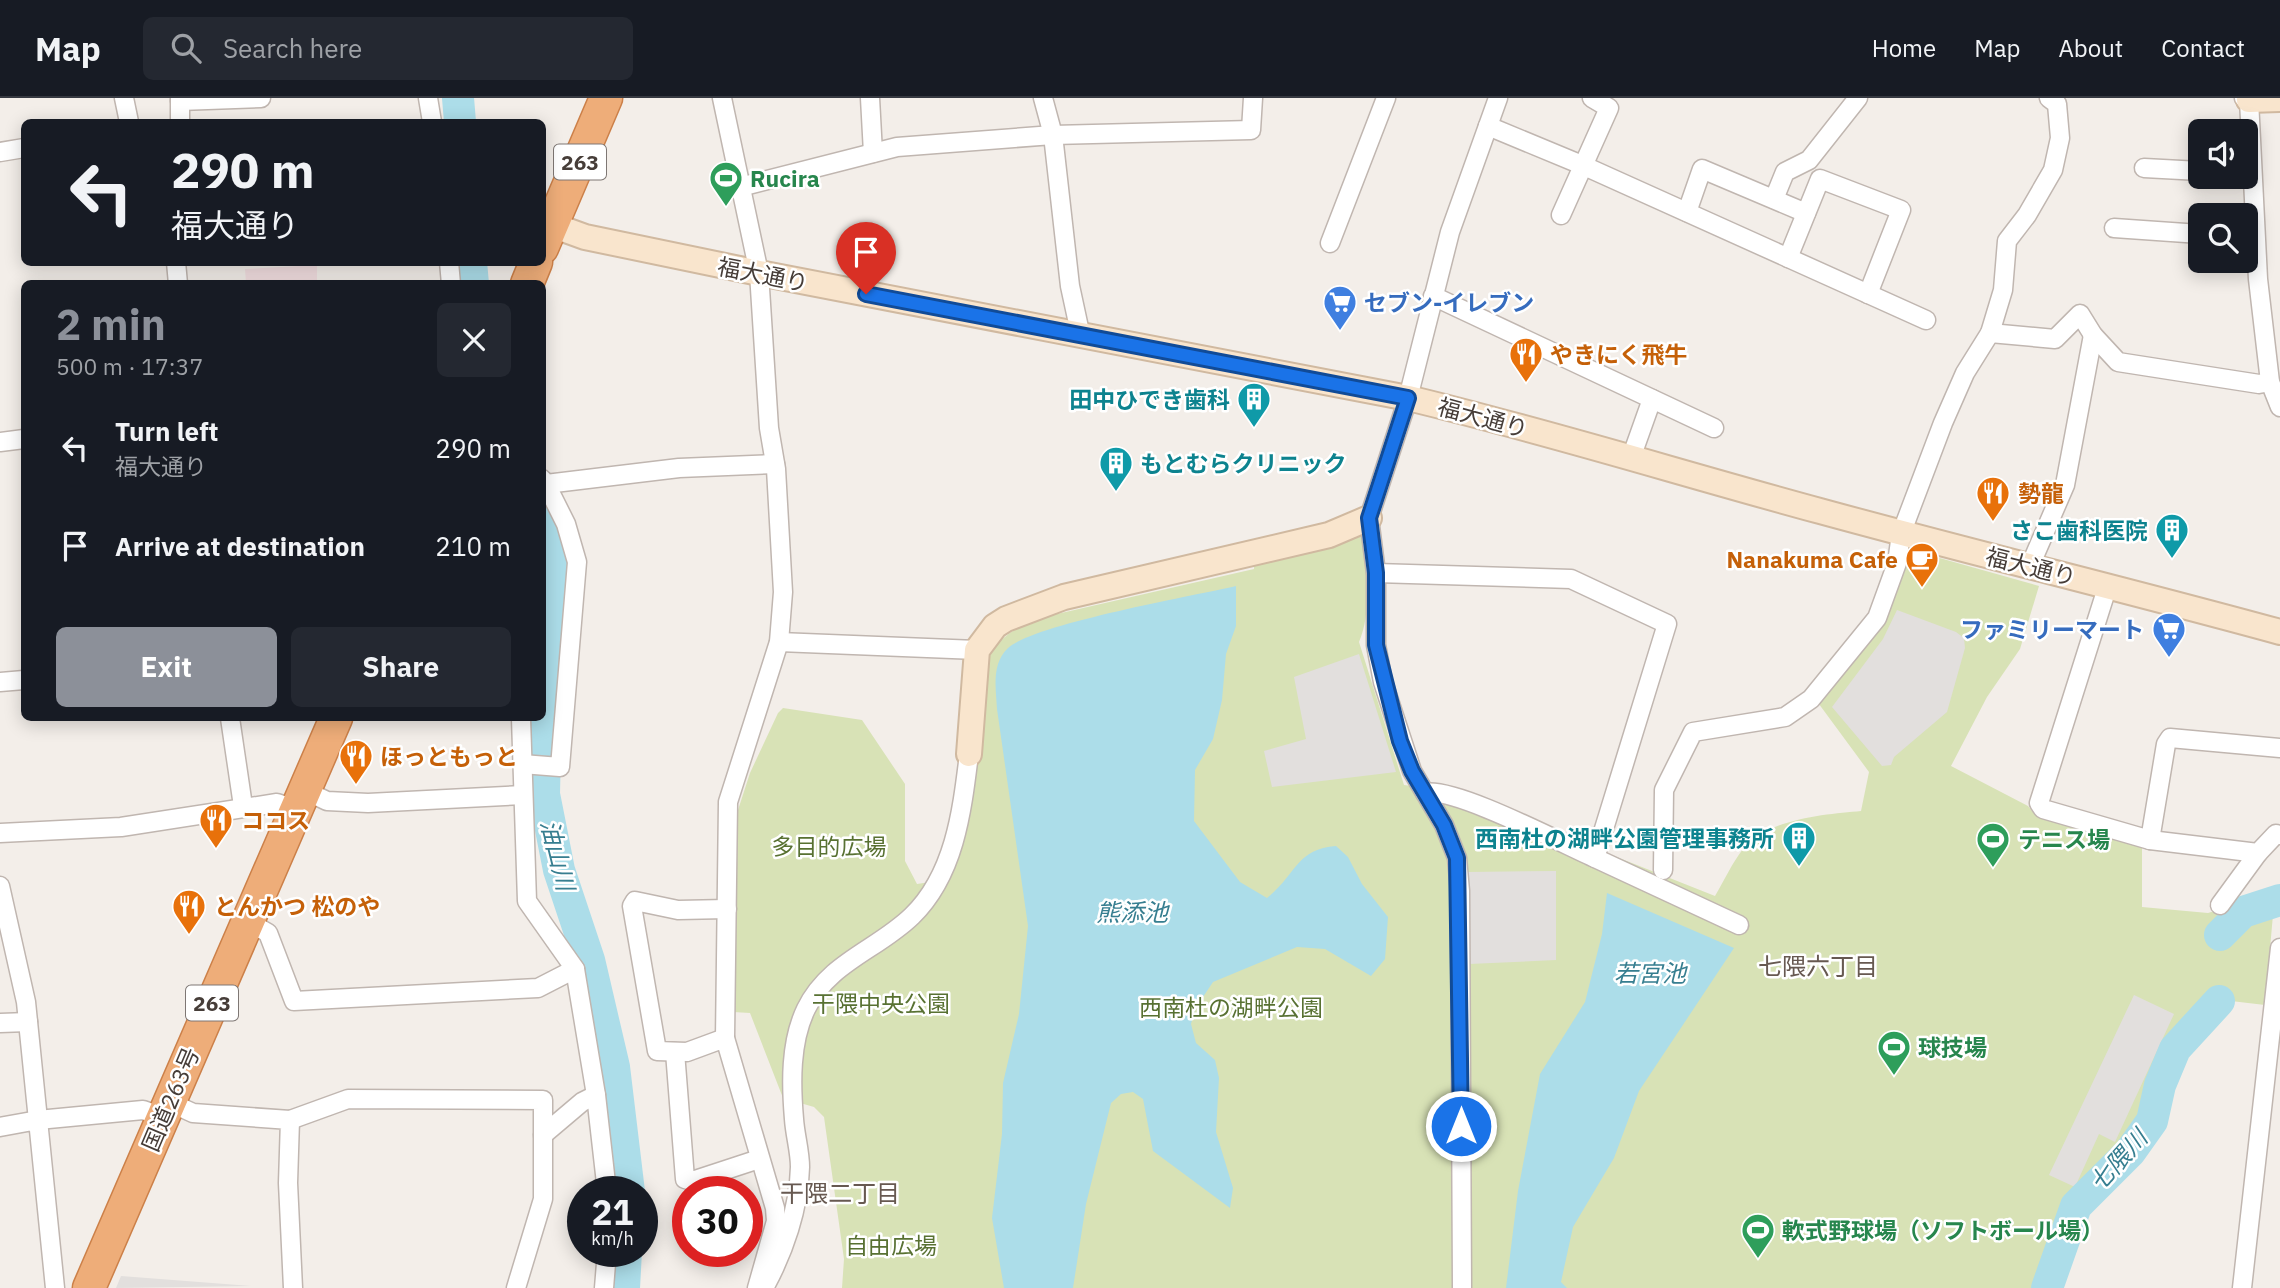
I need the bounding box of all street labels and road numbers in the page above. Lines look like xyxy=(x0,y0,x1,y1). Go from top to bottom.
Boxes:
road number: 263 xyxy=(554,144,606,180)
street label: 福大通り xyxy=(715,250,811,298)
street label: 福大通り xyxy=(1435,391,1531,443)
street label: 福大通り xyxy=(1983,540,2079,592)
road number: 263 xyxy=(186,986,238,1020)
street label: 国道263号 xyxy=(135,1042,205,1156)

